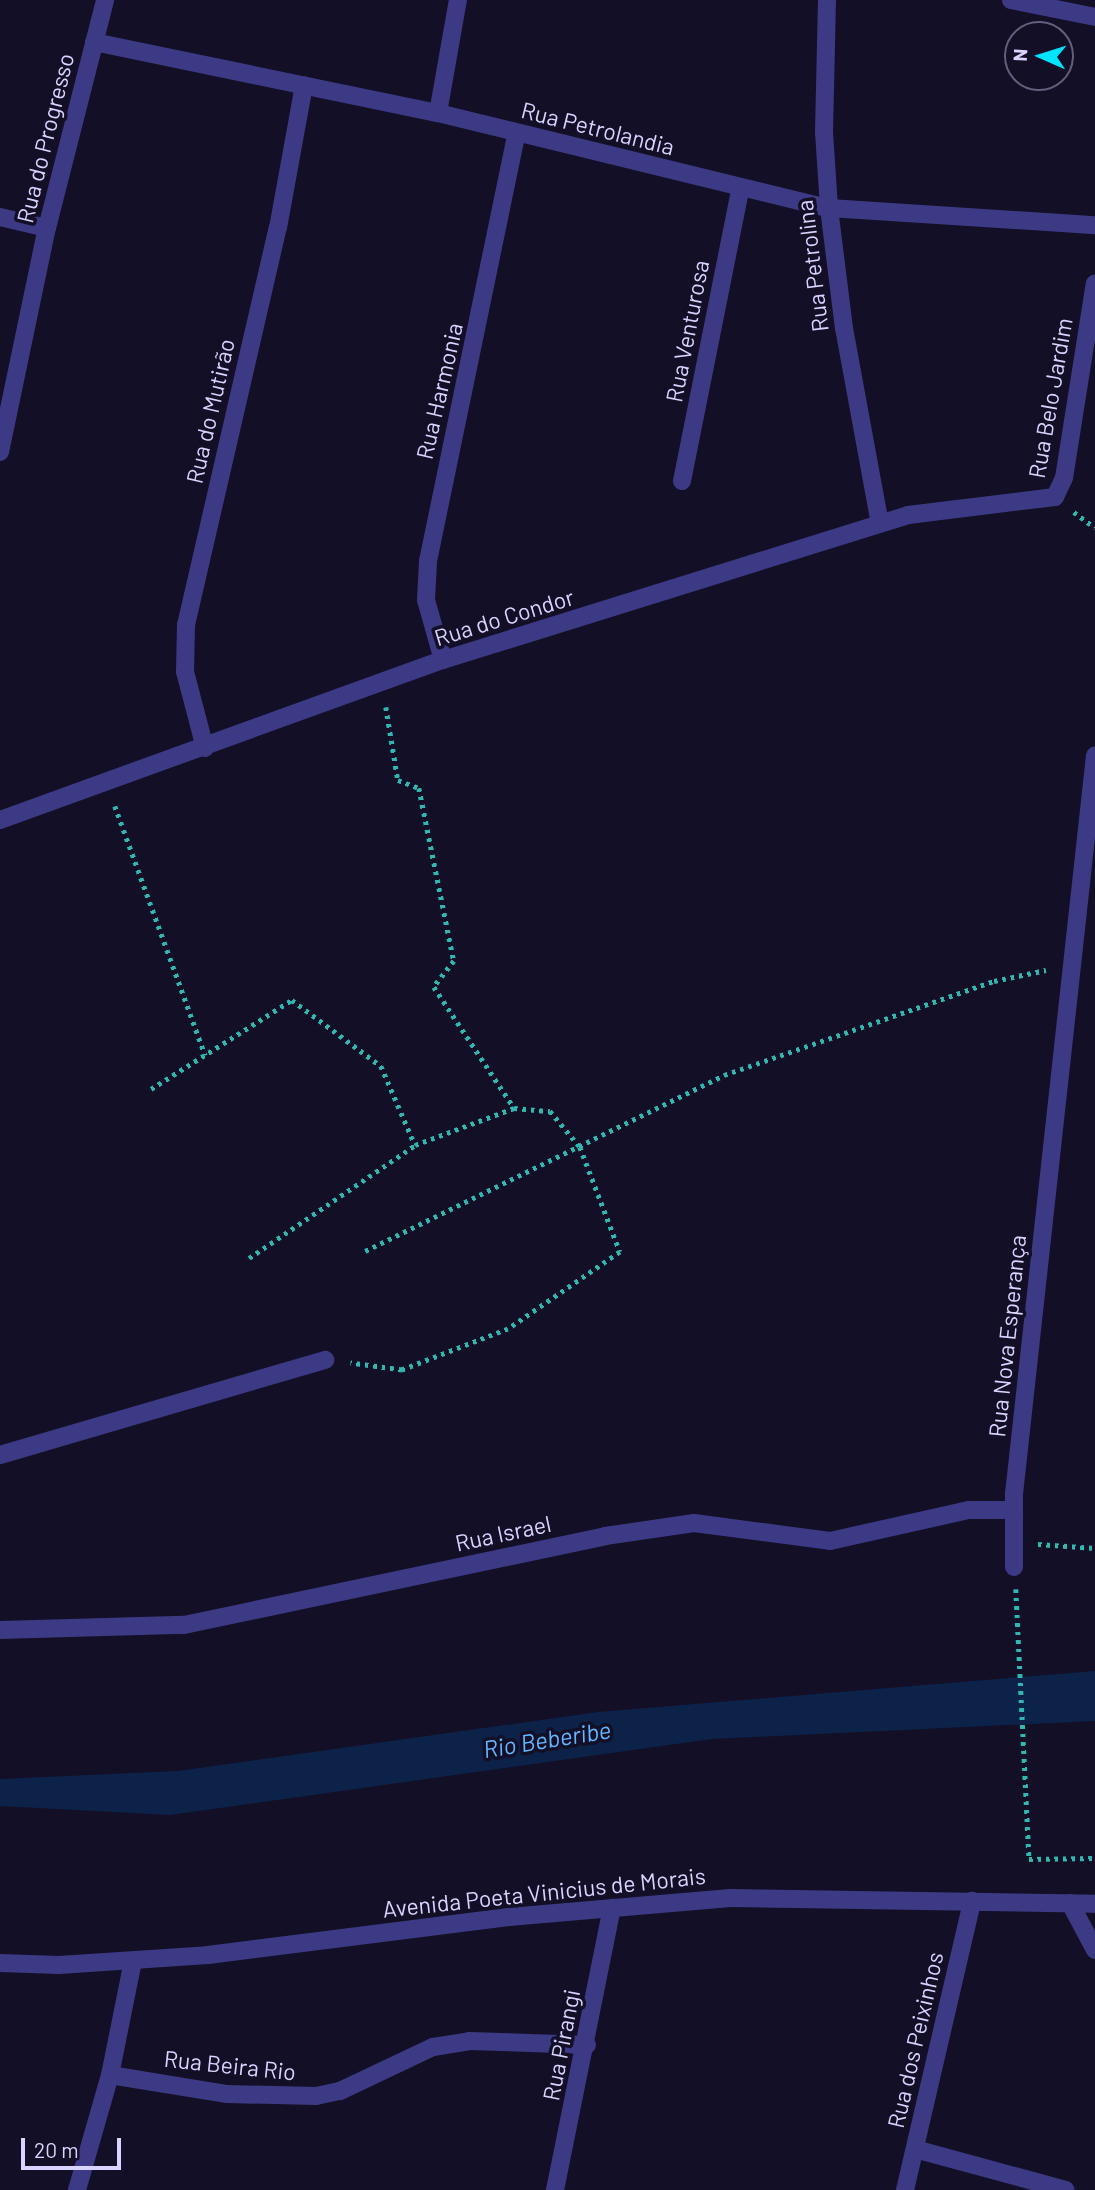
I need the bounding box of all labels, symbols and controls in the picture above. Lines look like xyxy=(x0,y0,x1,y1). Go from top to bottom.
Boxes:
north arrow xyxy=(1004,21,1074,91)
text: N xyxy=(1008,48,1031,62)
street label: Rua do Progresso xyxy=(11,50,79,226)
street label: Rua Petrolandia xyxy=(519,96,677,160)
street label: Rua Petrolina xyxy=(790,199,834,333)
street label: Rua Venturosa xyxy=(660,258,714,404)
street label: Rua Belo Jardim xyxy=(1022,316,1078,480)
street label: Rua Harmonia xyxy=(410,320,468,462)
street label: Rua do Mutirão xyxy=(180,336,240,486)
street label: Rua do Condor xyxy=(431,583,577,651)
street label: Rua Nova Esperança xyxy=(983,1234,1031,1438)
street label: Rua Israel xyxy=(452,1509,554,1557)
water label: Rio Beberibe xyxy=(481,1715,613,1763)
street label: Avenida Poeta Vinicius de Morais xyxy=(381,1861,707,1923)
street label: Rua dos Peixinhos xyxy=(881,1949,949,2131)
street label: Rua Pirangi xyxy=(537,1987,585,2103)
street label: Rua Beira Rio xyxy=(163,2044,297,2086)
scale bar xyxy=(24,2124,124,2168)
text: 20 m xyxy=(34,2137,79,2162)

